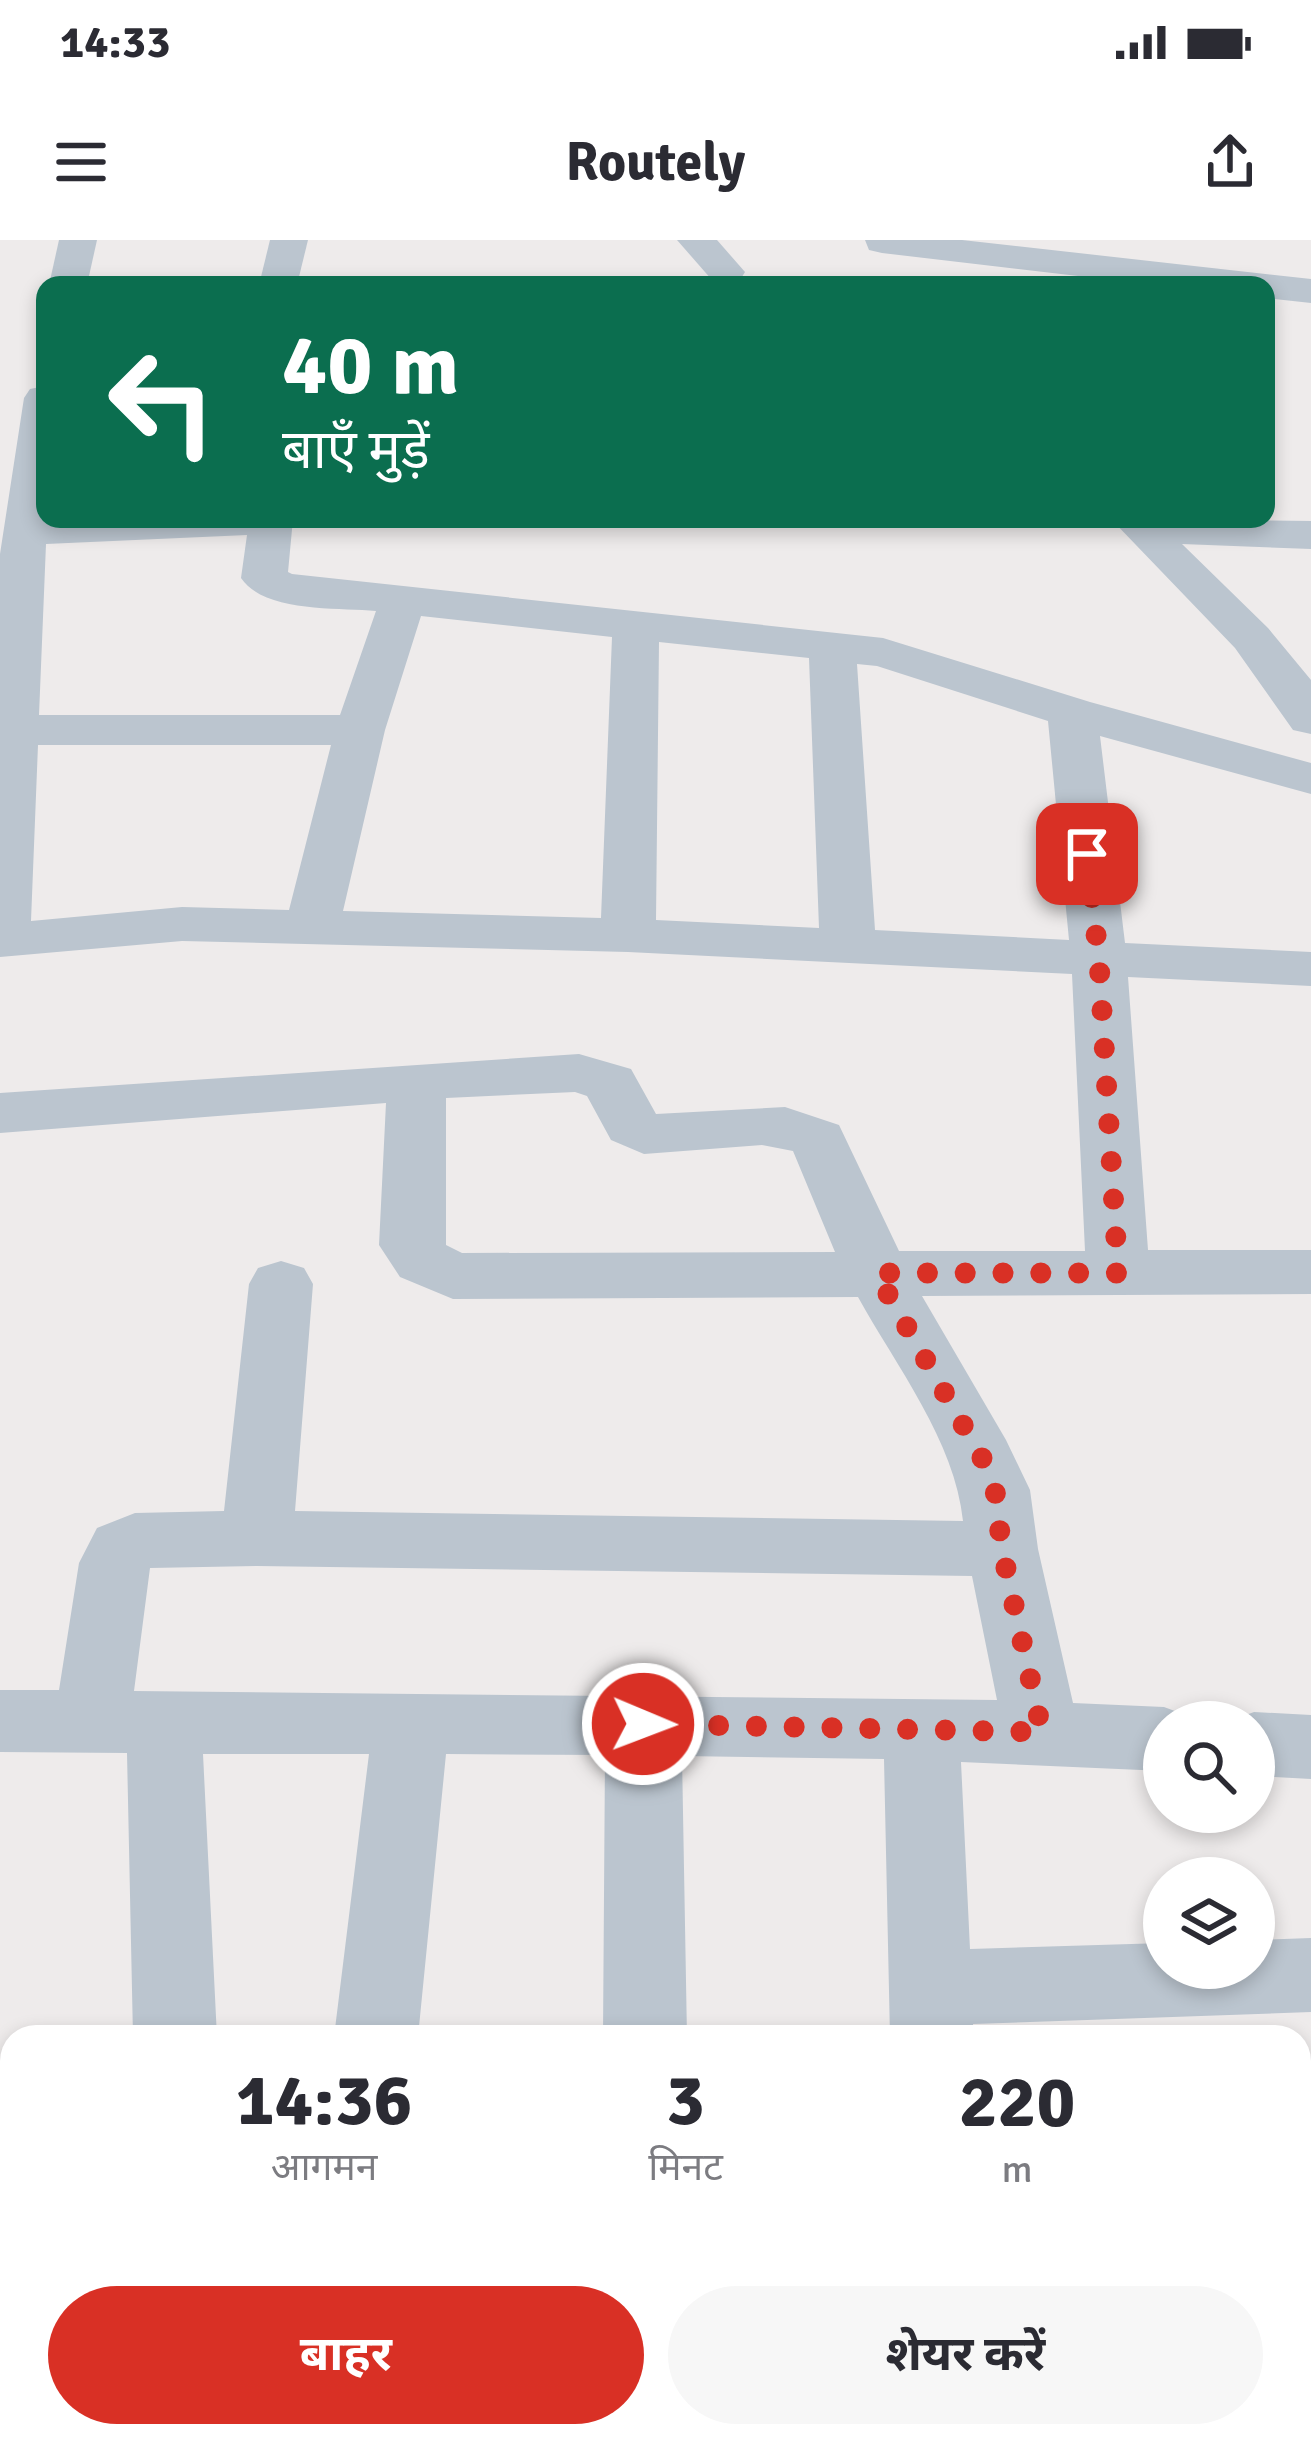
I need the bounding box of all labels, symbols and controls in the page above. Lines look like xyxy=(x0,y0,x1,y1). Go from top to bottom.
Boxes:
text: 14:33 xyxy=(60,15,170,70)
icon: menu xyxy=(48,129,114,195)
text: Routely xyxy=(566,129,745,196)
icon: share xyxy=(1197,129,1263,195)
text: 40 m xyxy=(282,314,459,418)
icon: left xyxy=(84,324,240,480)
text: बाएँ मुड़ें xyxy=(282,417,430,484)
pin xyxy=(1036,803,1138,905)
icon: arrive xyxy=(1054,821,1120,887)
position arrow xyxy=(580,1661,706,1787)
map controls xyxy=(1143,1701,1275,1989)
button: search xyxy=(1143,1701,1275,1833)
button: layers xyxy=(1143,1857,1275,1989)
text: 14:36 xyxy=(236,2056,412,2145)
text: 3 xyxy=(666,2056,705,2145)
text: 220 xyxy=(959,2058,1075,2147)
text: आगमन xyxy=(271,2143,377,2191)
text: मिनट xyxy=(648,2143,723,2191)
text: m xyxy=(1001,2145,1032,2193)
button: बाहर xyxy=(48,2286,644,2424)
button: शेयर करें xyxy=(668,2286,1263,2424)

